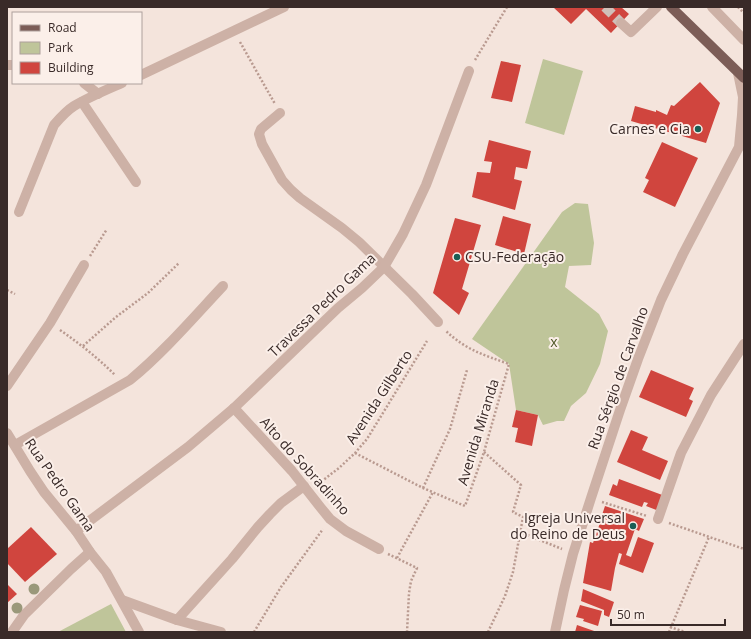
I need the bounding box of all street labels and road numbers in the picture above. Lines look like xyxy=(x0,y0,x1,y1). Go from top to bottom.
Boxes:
street label: Travessa Pedro Gama xyxy=(264,248,379,361)
street label: Rua Sérgio de Carvalho xyxy=(583,304,652,452)
street label: Avenida Gilberto xyxy=(341,346,416,447)
street label: Avenida Miranda xyxy=(452,376,503,487)
street label: Alto do Sobradinho xyxy=(256,413,355,519)
street label: Rua Pedro Gama xyxy=(21,434,100,535)

